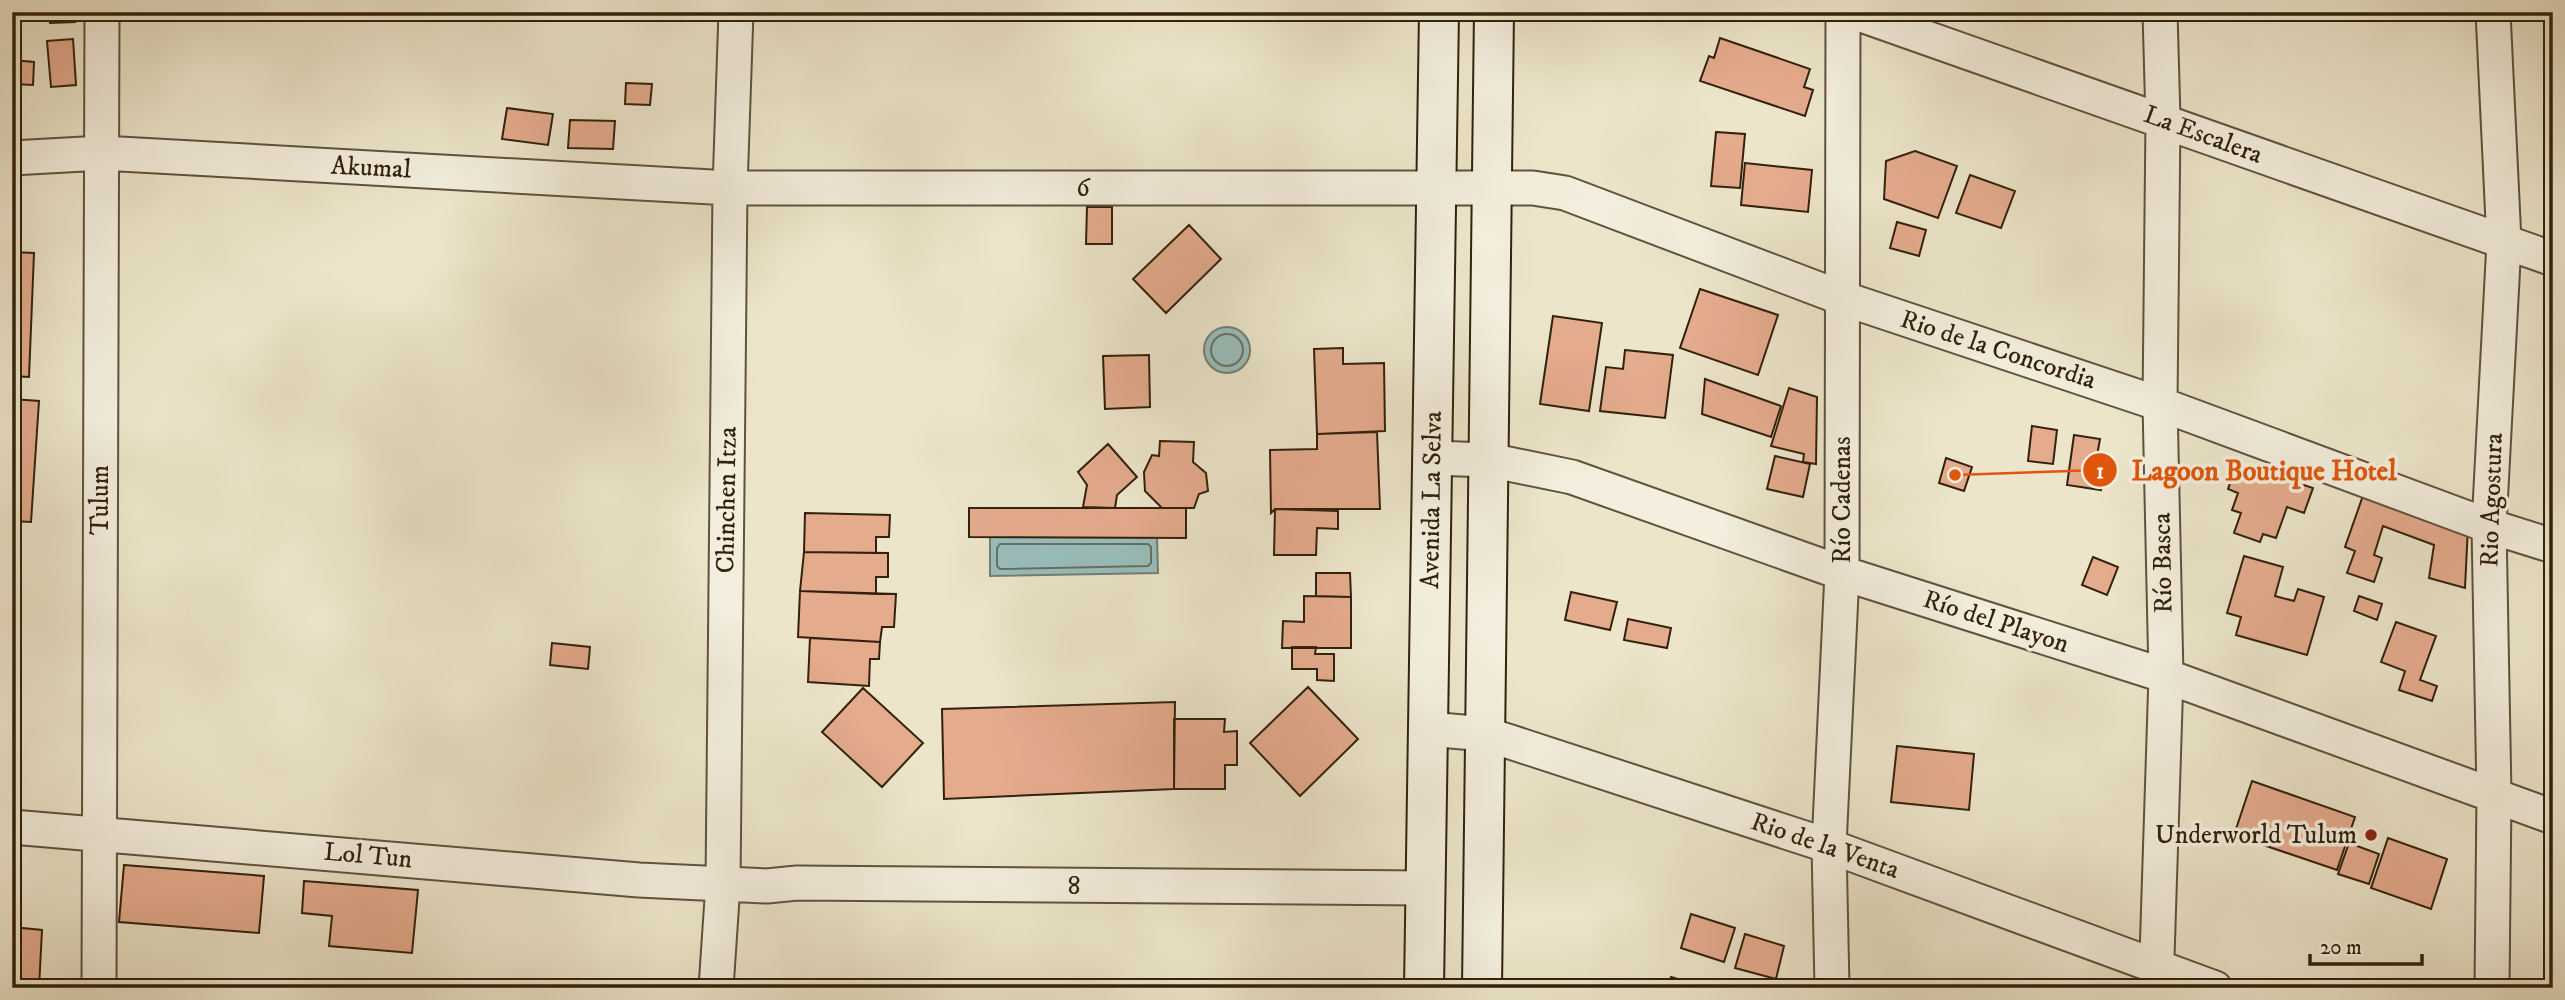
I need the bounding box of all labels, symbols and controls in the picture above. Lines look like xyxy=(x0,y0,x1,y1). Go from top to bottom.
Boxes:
street label: La Escalera xyxy=(2139,98,2267,172)
street label: Akumal xyxy=(330,149,412,187)
street label: 6 xyxy=(1076,172,1091,205)
street label: Rio de la Concordia xyxy=(1896,303,2100,397)
street label: Avenida La Selva xyxy=(1414,411,1450,589)
street label: Chinchen Itza xyxy=(709,426,745,574)
street label: Rio Agostura xyxy=(2473,432,2511,568)
street label: Río Cadenas xyxy=(1826,436,1859,564)
callout: Lagoon Boutique Hotel xyxy=(2083,446,2411,495)
text: Lagoon Boutique Hotel xyxy=(2131,454,2397,490)
text: 1 xyxy=(2096,459,2104,485)
street label: Tulum xyxy=(84,465,117,535)
street label: Río Basca xyxy=(2146,512,2180,614)
street label: Río del Playon xyxy=(1919,583,2074,661)
street label: Rio de la Venta xyxy=(1747,805,1903,887)
place label: Underworld Tulum xyxy=(2155,819,2357,852)
marker: Underworld Tulum xyxy=(2363,827,2379,843)
street label: Lol Tun xyxy=(322,836,414,876)
street label: 8 xyxy=(1067,870,1081,903)
scale bar xyxy=(2310,923,2422,967)
text: 20 m xyxy=(2320,935,2362,961)

